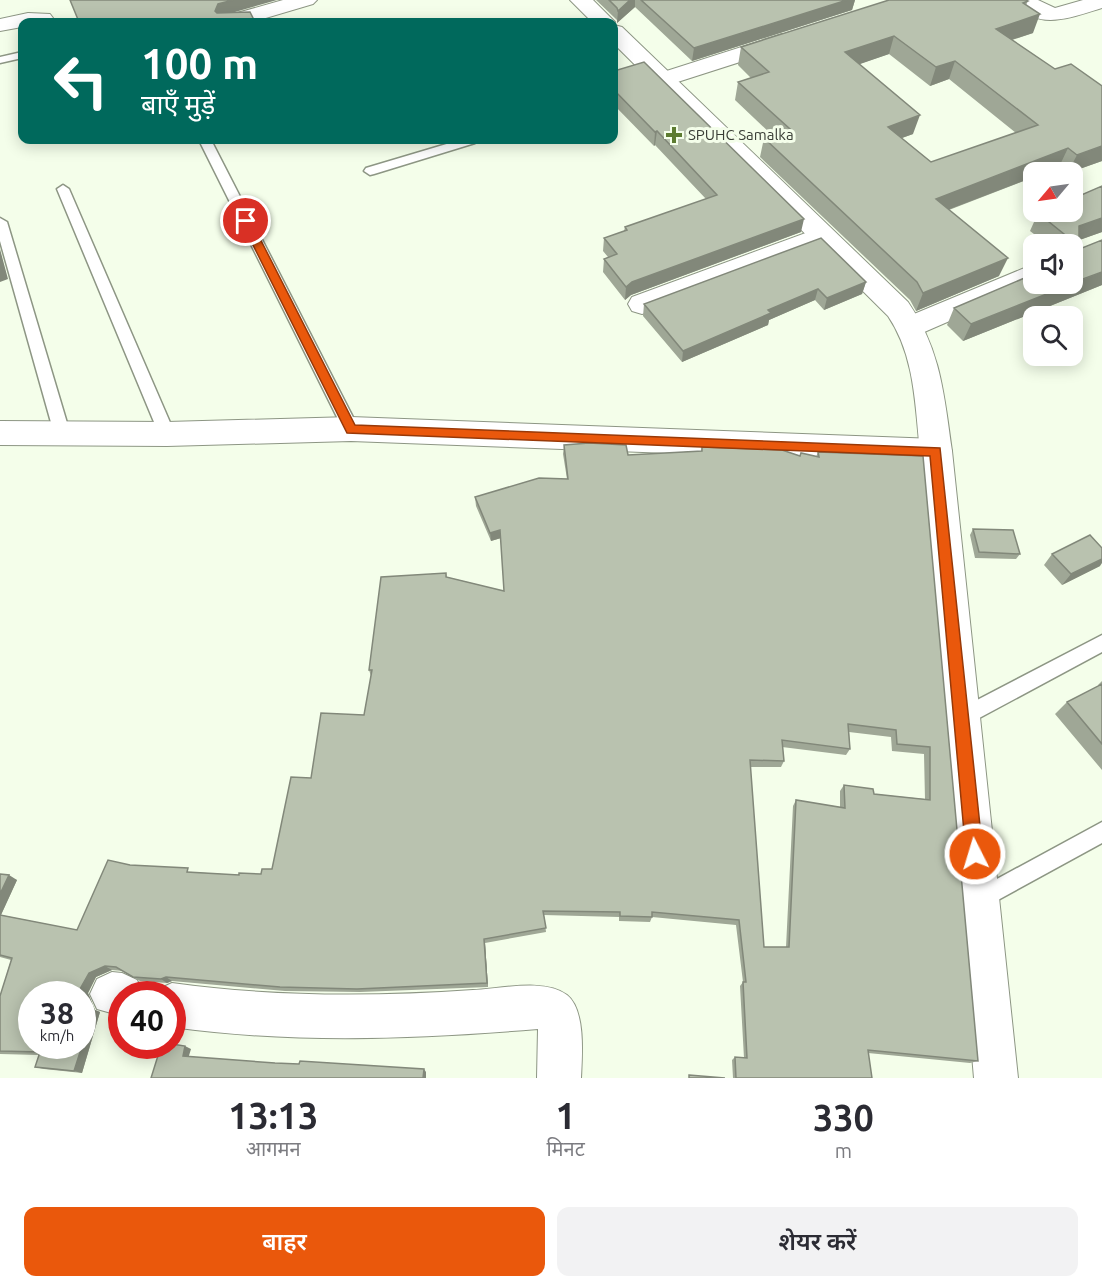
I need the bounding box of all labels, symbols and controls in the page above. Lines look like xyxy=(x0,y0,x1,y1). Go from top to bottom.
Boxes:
text: 100 m xyxy=(141,40,258,87)
icon: left xyxy=(42,42,120,120)
text: बाएँ मुड़ें xyxy=(141,89,215,119)
marker: SPUHC Samalka xyxy=(665,126,683,144)
place label: SPUHC Samalka xyxy=(688,126,794,143)
north arrow xyxy=(1023,162,1083,222)
map controls xyxy=(1023,162,1083,366)
pin xyxy=(220,195,271,246)
icon: arrive xyxy=(229,204,262,237)
button: sound xyxy=(1023,234,1083,294)
button: search xyxy=(1023,306,1083,366)
position arrow xyxy=(943,822,1007,886)
speed limit sign: 40 xyxy=(108,981,186,1059)
text: 38 xyxy=(40,996,74,1030)
text: km/h xyxy=(40,1027,74,1044)
text: 13:13 xyxy=(228,1095,318,1136)
text: 1 xyxy=(555,1095,576,1136)
text: 330 xyxy=(813,1097,874,1138)
text: आगमन xyxy=(246,1137,301,1160)
text: मिनट xyxy=(546,1137,585,1160)
text: m xyxy=(835,1139,852,1162)
button: बाहर xyxy=(24,1207,545,1276)
button: शेयर करें xyxy=(557,1207,1078,1276)

